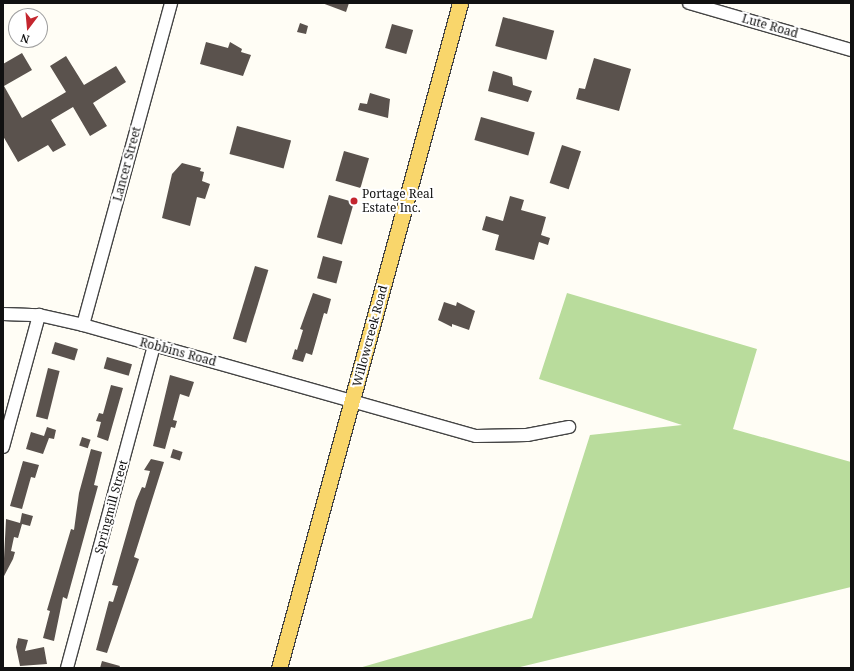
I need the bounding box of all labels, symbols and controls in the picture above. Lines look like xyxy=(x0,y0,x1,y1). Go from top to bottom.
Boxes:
north arrow xyxy=(8,8,48,48)
street label: Lute Road xyxy=(740,11,800,41)
text: N xyxy=(19,31,31,47)
street label: Lancer Street xyxy=(110,125,144,203)
place label: Portage Real Estate Inc. xyxy=(362,187,434,215)
marker: Portage Real Estate Inc. xyxy=(349,196,359,206)
street label: Willowcreek Road xyxy=(350,284,390,388)
street label: Robbins Road xyxy=(138,335,218,369)
street label: Springmill Street xyxy=(92,458,130,556)

